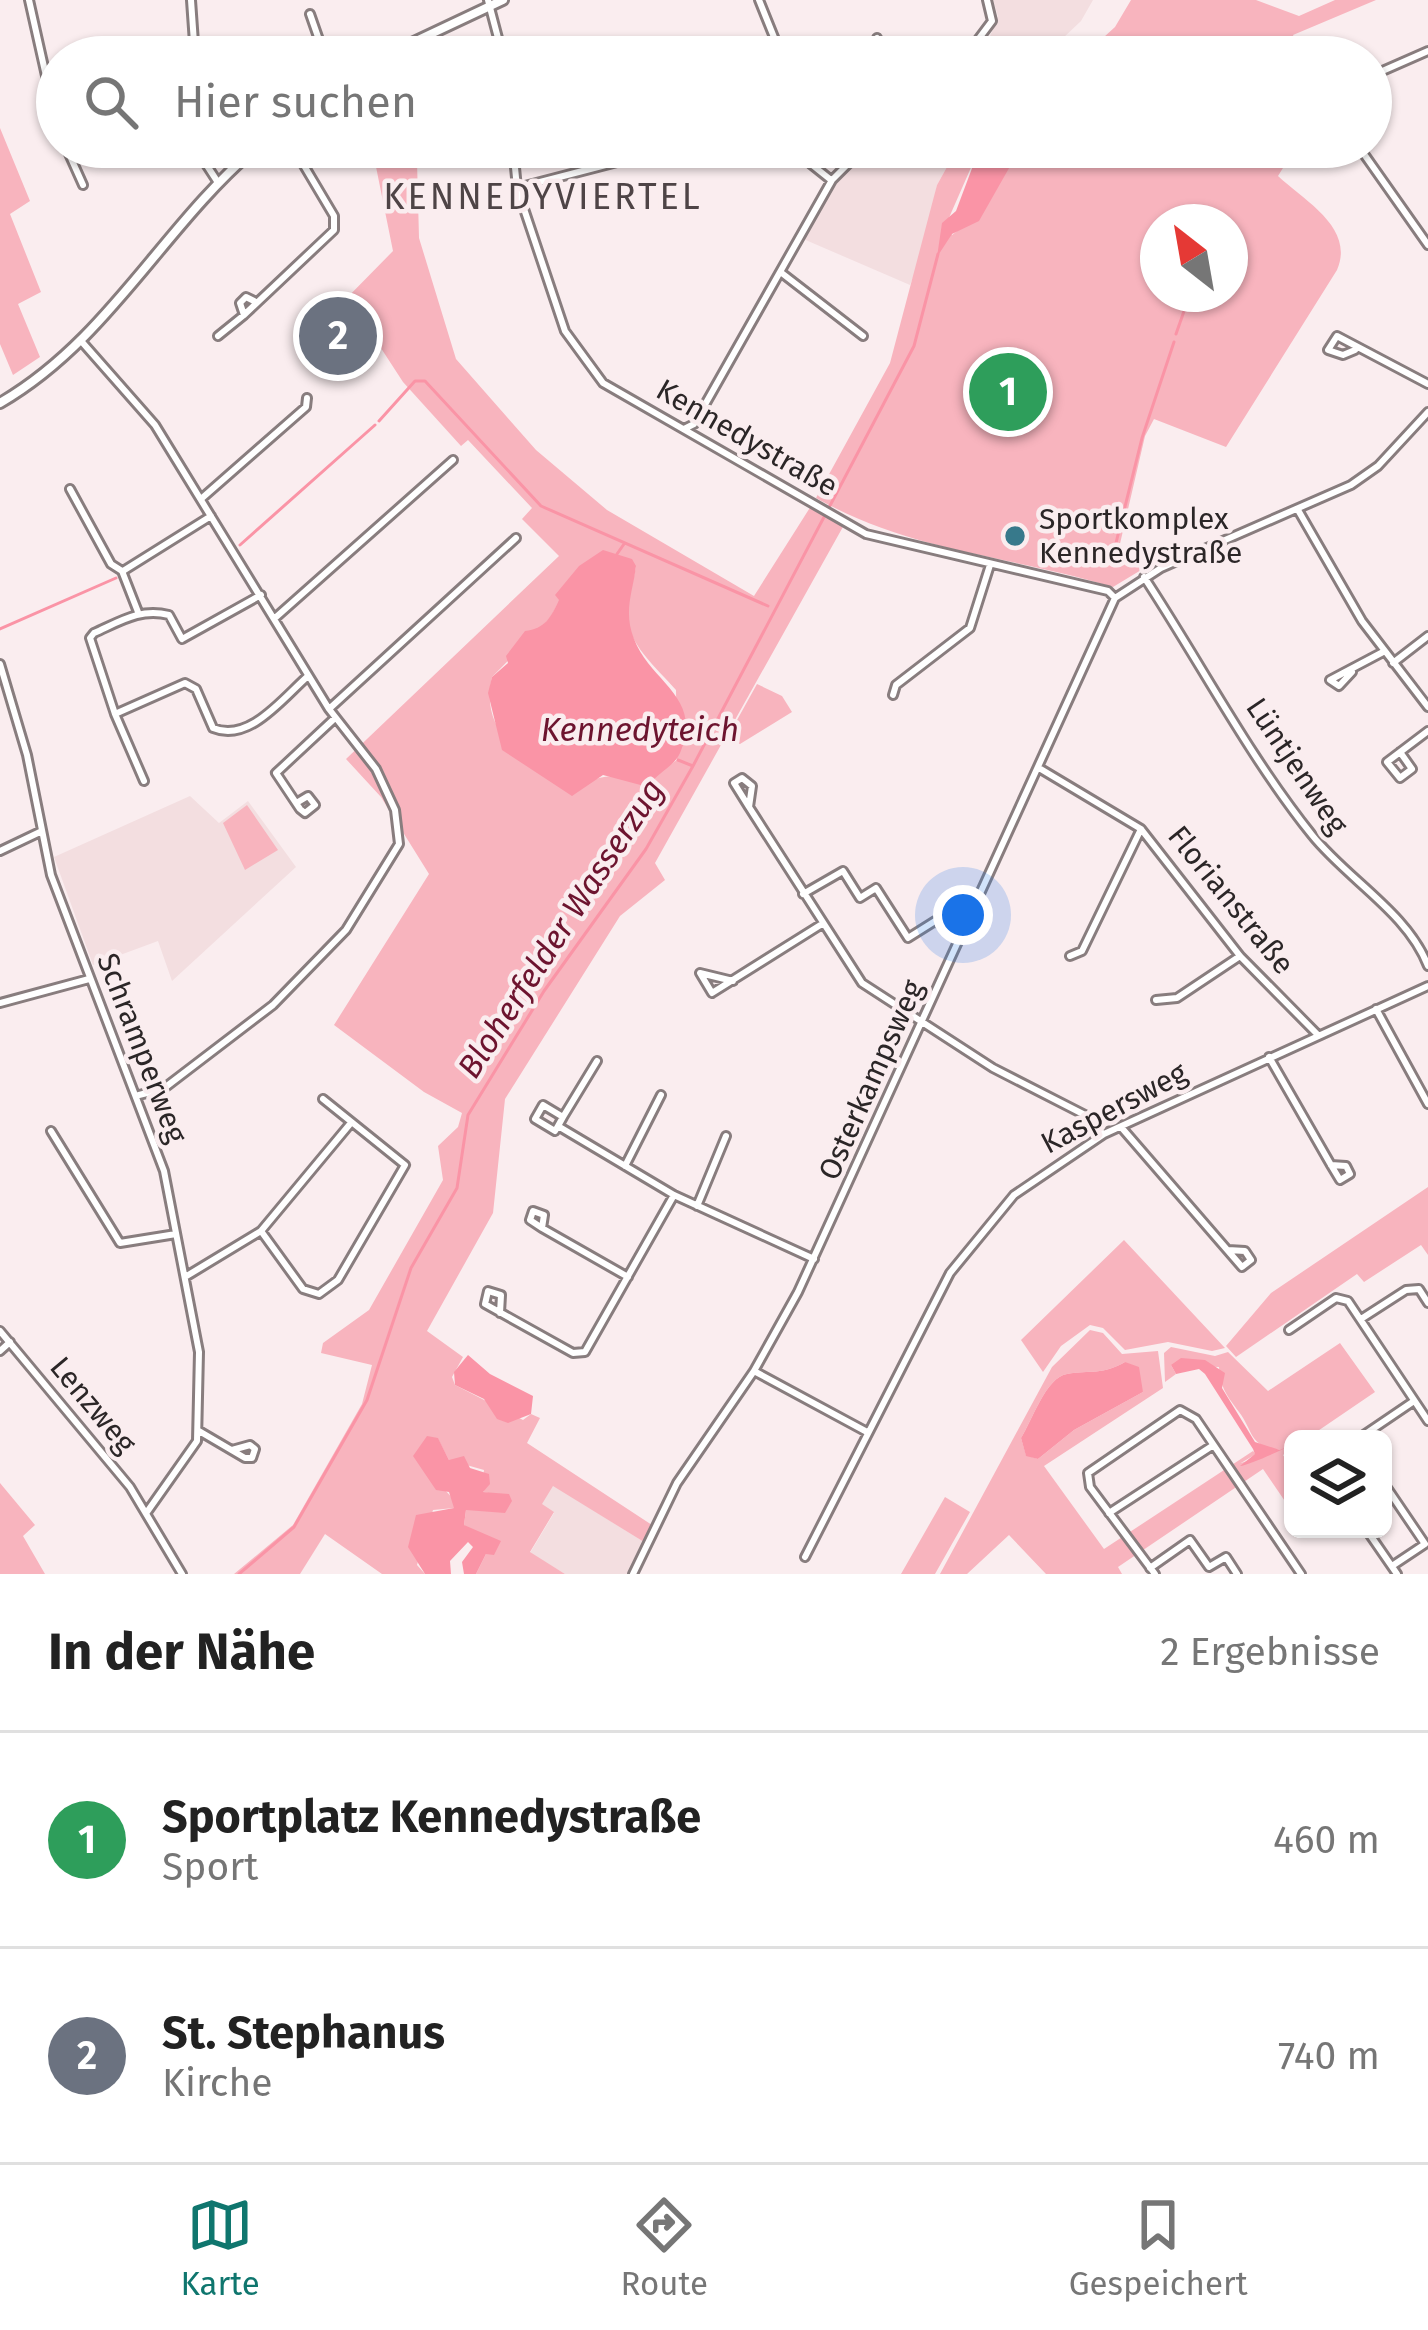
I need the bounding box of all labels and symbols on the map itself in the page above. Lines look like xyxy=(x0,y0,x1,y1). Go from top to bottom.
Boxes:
district label: KENNEDYVIERTEL xyxy=(383,175,703,219)
north arrow xyxy=(1140,204,1248,312)
pin: 2 xyxy=(299,291,377,381)
pin: 1 xyxy=(969,347,1047,437)
street label: Kennedystraße xyxy=(650,372,844,504)
place label: Sportkomplex Kennedystraße xyxy=(1039,501,1242,571)
marker: Sportkomplex Kennedystraße xyxy=(1002,523,1028,549)
street label: Lüntjenweg xyxy=(1238,691,1356,841)
water label: Kennedyteich xyxy=(541,710,739,750)
water label: Bloherfelder Wasserzug xyxy=(449,772,673,1086)
street label: Florianstraße xyxy=(1160,819,1302,981)
your location xyxy=(933,885,993,945)
street label: Schramperweg xyxy=(89,948,195,1148)
street label: Osterkampsweg xyxy=(811,974,931,1186)
street label: Kaspersweg xyxy=(1035,1054,1193,1161)
street label: Lenzweg xyxy=(42,1349,144,1461)

